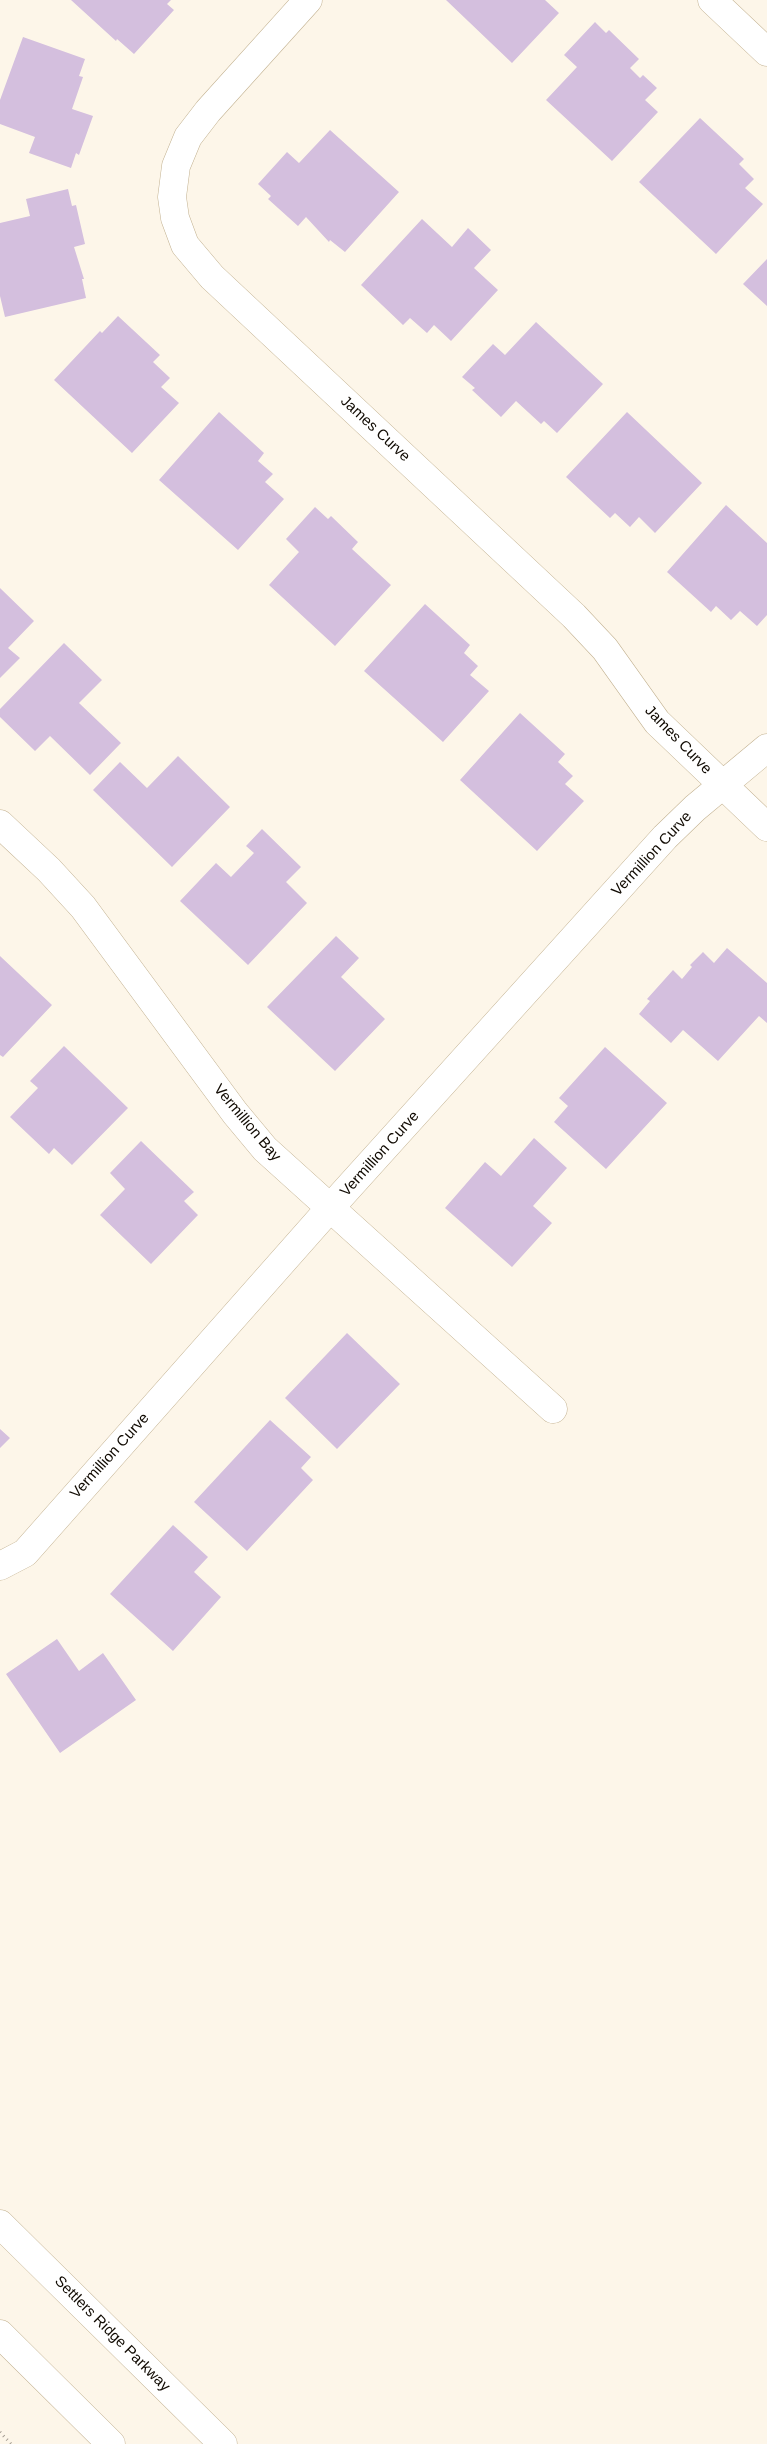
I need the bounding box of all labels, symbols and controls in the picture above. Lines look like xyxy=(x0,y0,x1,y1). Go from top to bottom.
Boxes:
street label: James Curve xyxy=(337,392,413,466)
street label: James Curve xyxy=(641,702,715,778)
street label: Vermillion Curve xyxy=(608,808,696,900)
street label: Vermillion Bay xyxy=(210,1081,284,1165)
street label: Vermillion Curve xyxy=(337,1107,423,1201)
street label: Vermillion Curve xyxy=(67,1409,153,1503)
street label: Settlers Ridge Parkway xyxy=(51,2273,173,2395)

